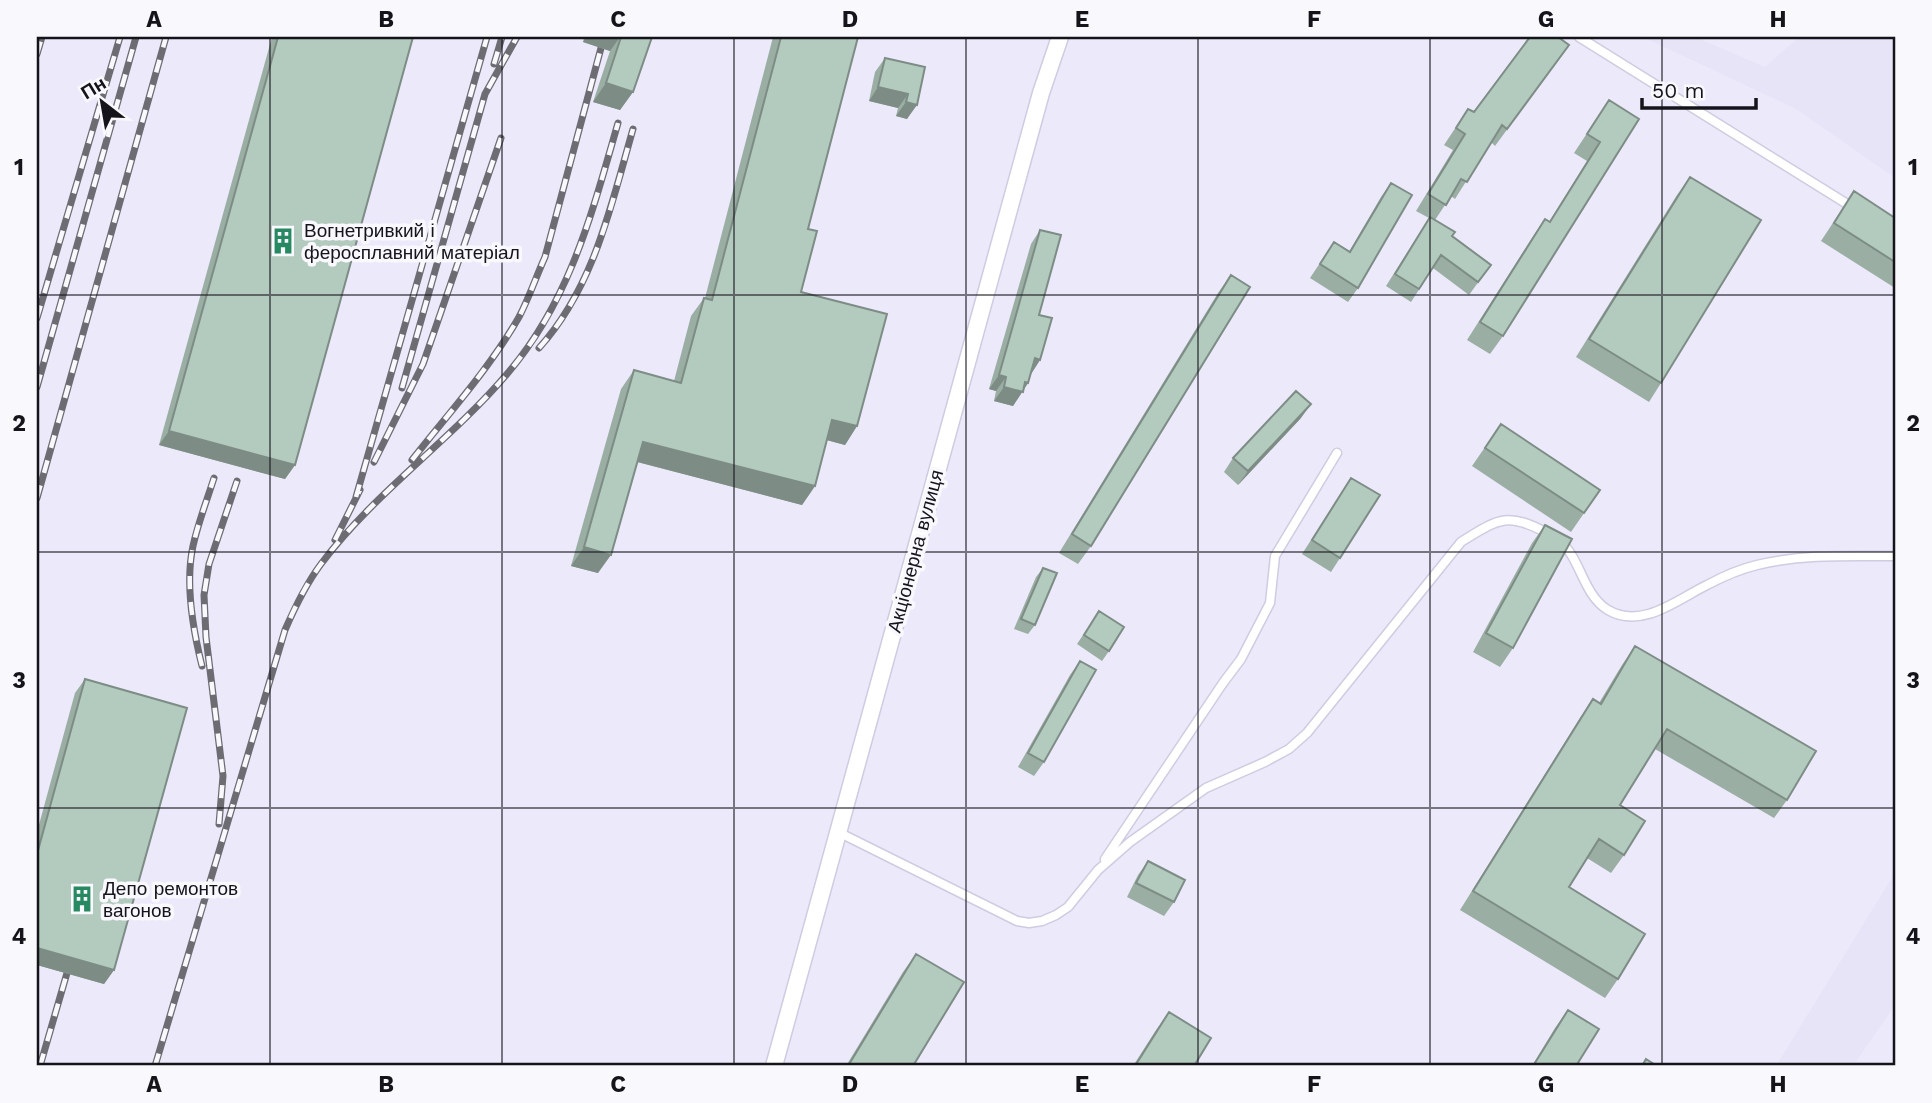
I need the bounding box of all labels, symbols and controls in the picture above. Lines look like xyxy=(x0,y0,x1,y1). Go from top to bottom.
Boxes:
text: A xyxy=(146,6,162,33)
text: B xyxy=(378,6,394,33)
text: C xyxy=(610,6,626,33)
text: D xyxy=(842,6,858,33)
text: E xyxy=(1075,6,1089,33)
text: F xyxy=(1307,6,1321,33)
text: G xyxy=(1538,6,1554,33)
text: H xyxy=(1769,6,1787,33)
north arrow xyxy=(66,66,136,136)
scale bar xyxy=(1642,66,1755,110)
text: Пн xyxy=(77,72,110,104)
text: 50 m xyxy=(1652,78,1704,103)
text: 1 xyxy=(14,154,24,181)
text: 1 xyxy=(1908,154,1918,181)
place label: Вогнетривкий і феросплавний матеріал xyxy=(304,219,520,264)
building icon: Вогнетривкий і феросплавний матеріал xyxy=(268,226,298,256)
text: 2 xyxy=(12,410,26,437)
text: 2 xyxy=(1906,410,1920,437)
street label: Акціонерна вулиця xyxy=(883,467,948,635)
text: 3 xyxy=(12,667,26,694)
text: 3 xyxy=(1906,667,1920,694)
place label: Депо ремонтов вагонов xyxy=(103,877,238,922)
building icon: Депо ремонтов вагонов xyxy=(67,884,97,914)
text: 4 xyxy=(12,923,27,950)
text: 4 xyxy=(1906,923,1921,950)
text: A xyxy=(146,1071,162,1098)
text: B xyxy=(378,1071,394,1098)
text: C xyxy=(610,1071,626,1098)
text: D xyxy=(842,1071,858,1098)
text: E xyxy=(1075,1071,1089,1098)
text: F xyxy=(1307,1071,1321,1098)
text: G xyxy=(1538,1071,1554,1098)
text: H xyxy=(1769,1071,1787,1098)

